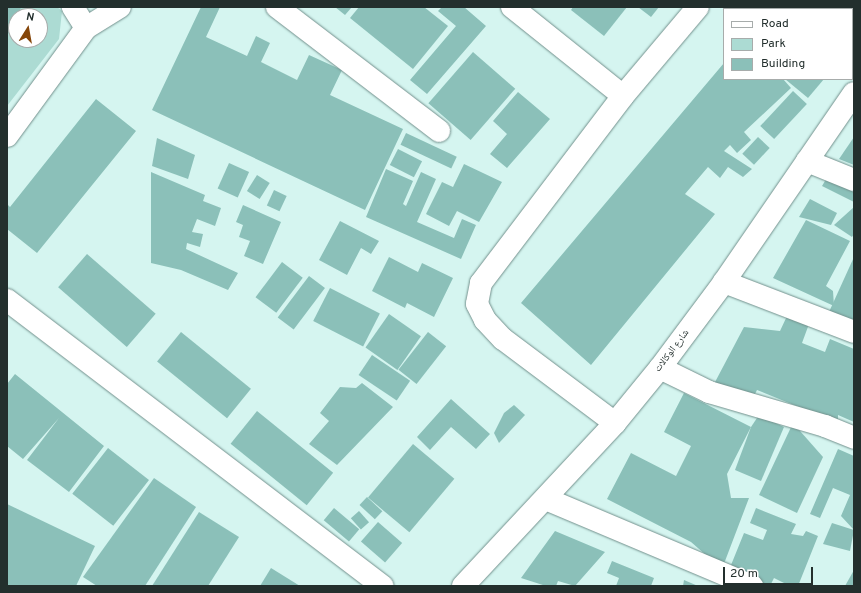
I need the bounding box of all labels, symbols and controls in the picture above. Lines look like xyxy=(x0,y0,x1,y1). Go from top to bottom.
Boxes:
north arrow xyxy=(8,8,48,48)
legend xyxy=(723,8,853,80)
text: N xyxy=(25,10,35,25)
text: Road xyxy=(761,16,789,32)
text: Park xyxy=(761,36,786,52)
text: Building xyxy=(761,56,805,72)
street label: شارع الوكالات xyxy=(652,327,692,375)
scale bar xyxy=(725,559,815,585)
text: 20 m xyxy=(730,566,758,582)

